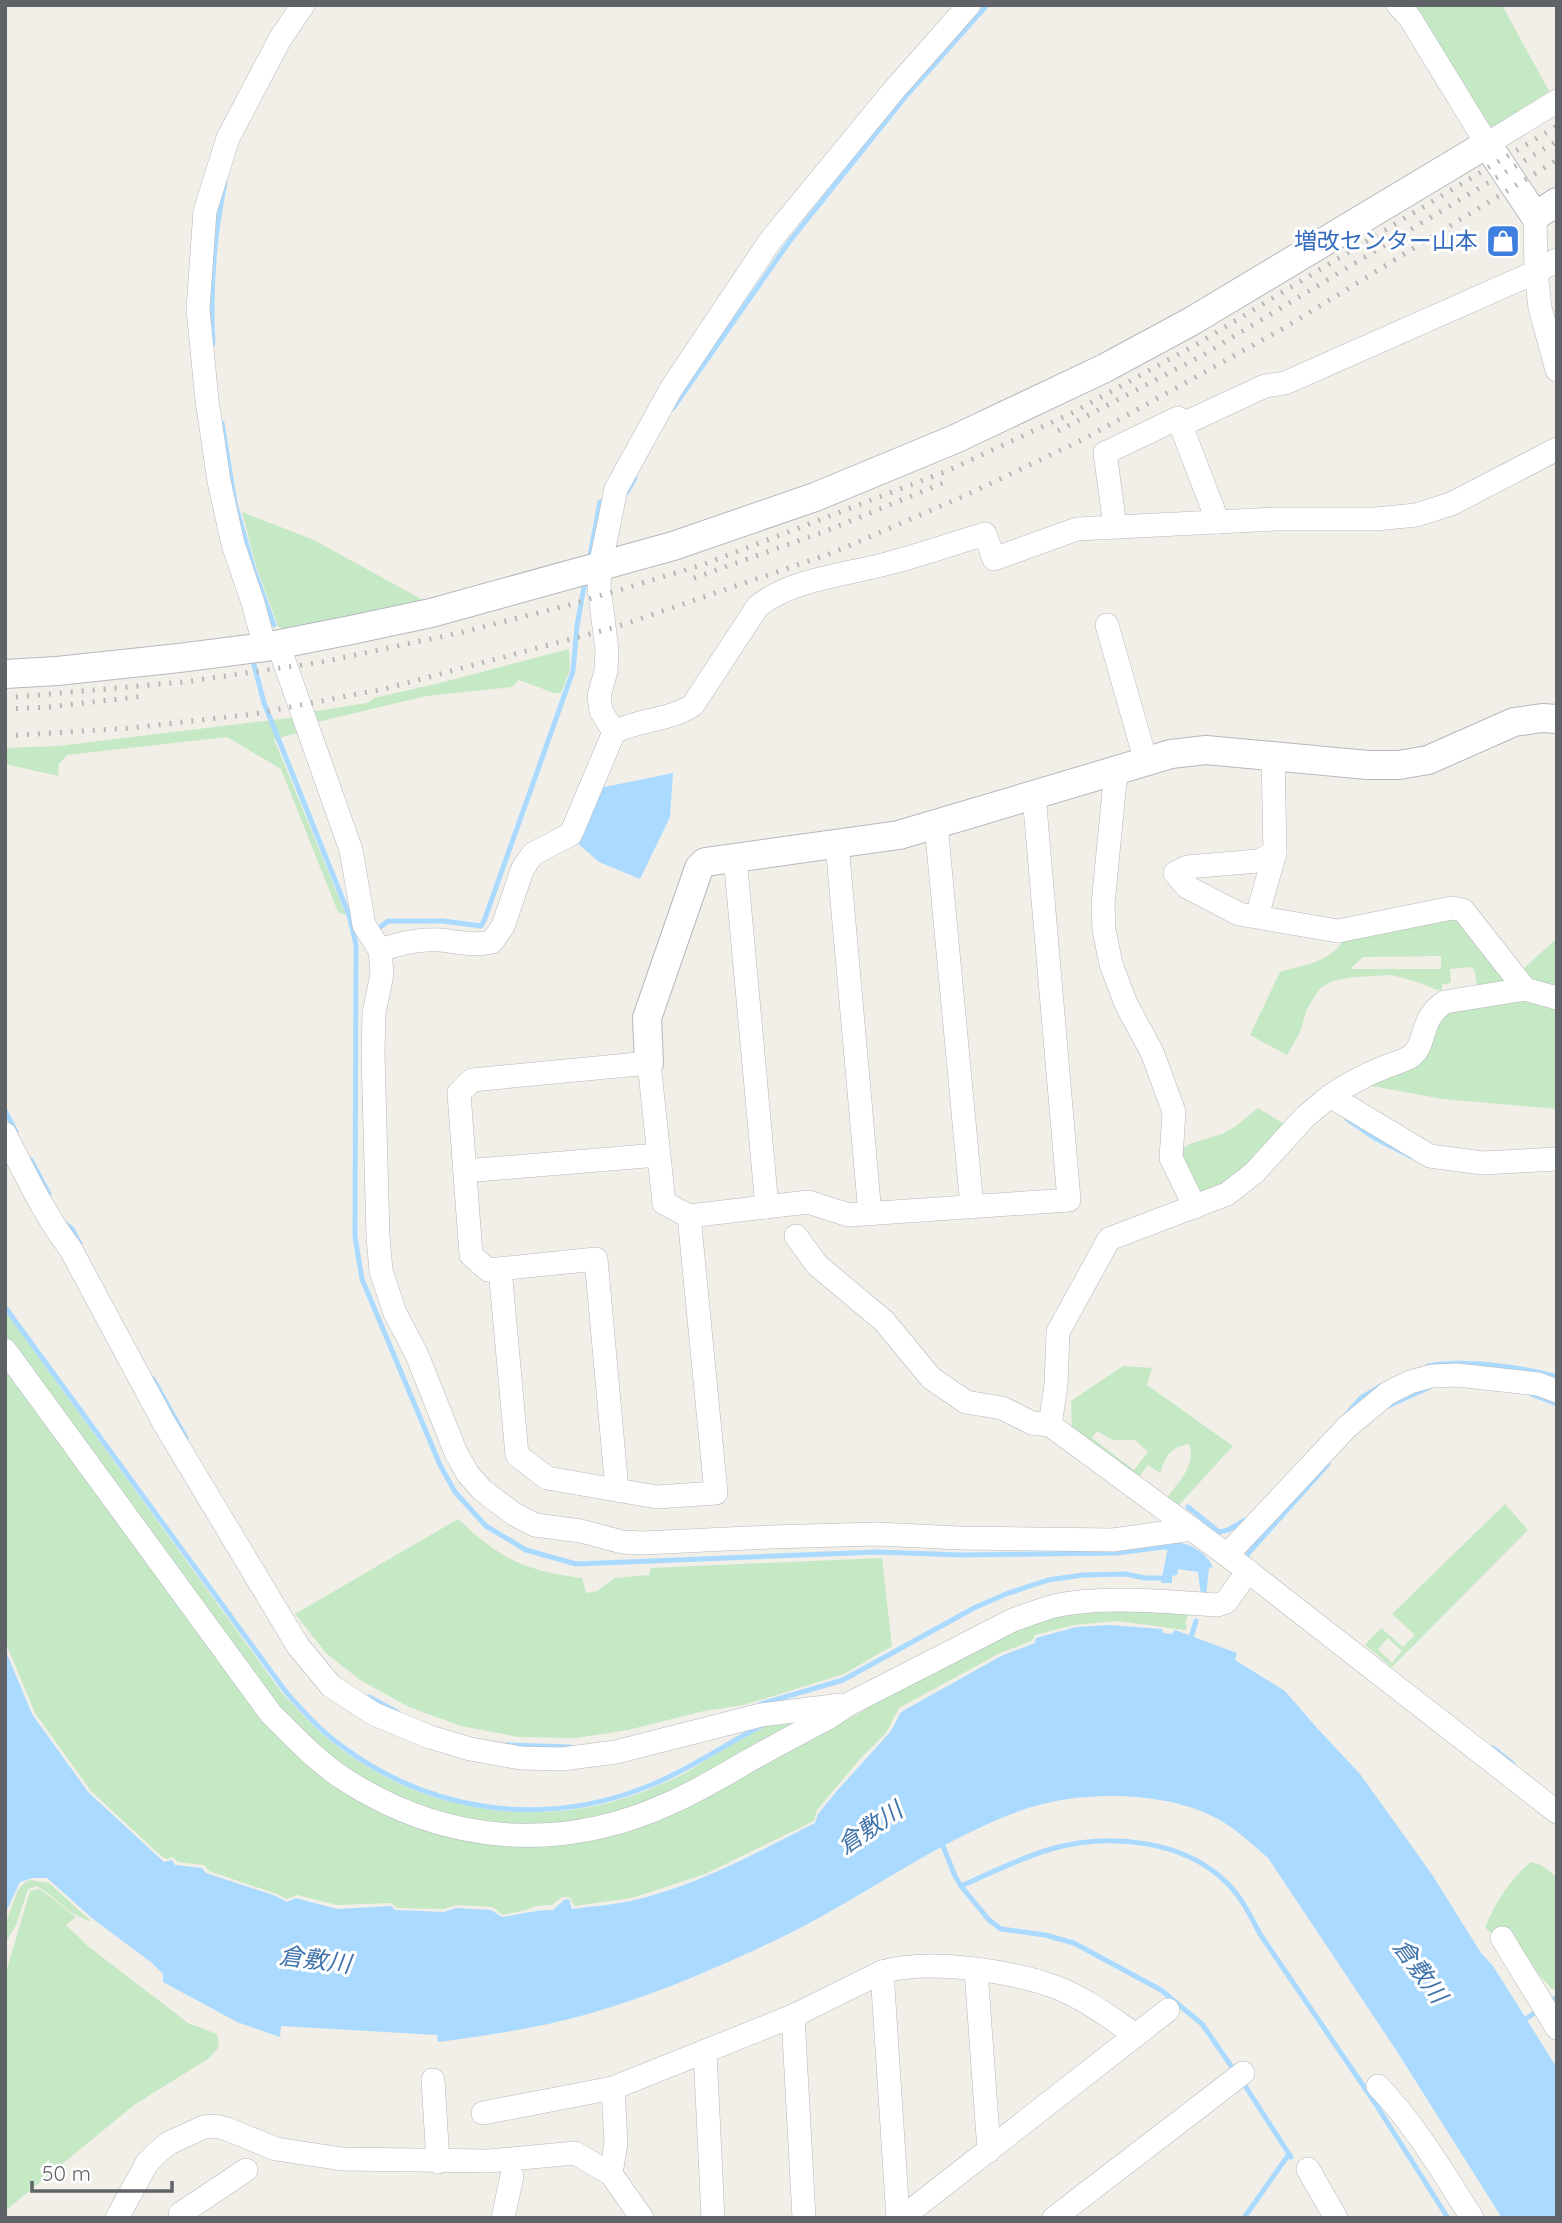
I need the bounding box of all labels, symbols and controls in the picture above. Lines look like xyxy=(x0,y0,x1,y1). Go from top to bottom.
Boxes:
shop icon: 増改センター山本 xyxy=(1484,222,1522,260)
place label: 増改センター山本 xyxy=(1294,226,1478,255)
water label: 倉敷川 xyxy=(831,1793,910,1860)
water label: 倉敷川 xyxy=(1388,1932,1456,2011)
water label: 倉敷川 xyxy=(278,1940,356,1979)
scale bar xyxy=(32,2150,172,2194)
text: 50 m xyxy=(42,2160,91,2186)

